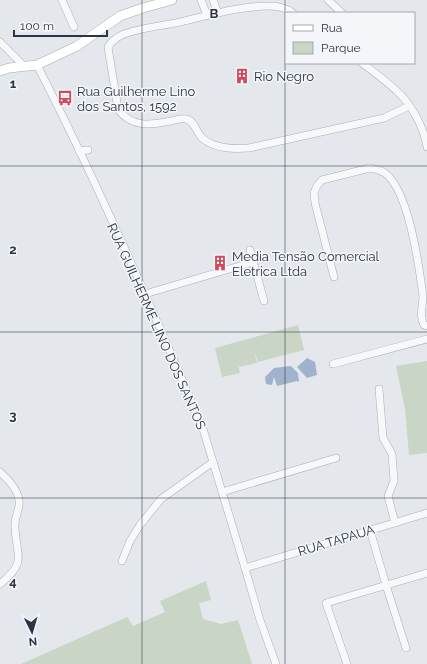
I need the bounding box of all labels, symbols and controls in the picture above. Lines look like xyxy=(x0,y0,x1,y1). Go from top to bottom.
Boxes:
text: B xyxy=(210,6,219,21)
scale bar xyxy=(14,12,107,38)
legend xyxy=(285,12,415,64)
text: 100 m xyxy=(20,19,54,33)
text: Rua xyxy=(321,21,342,35)
text: Parque xyxy=(321,41,361,55)
building icon: Rio Negro xyxy=(233,67,251,85)
place label: Rio Negro xyxy=(254,69,314,84)
text: 1 xyxy=(10,76,17,91)
place label: Rua Guilherme Lino dos Santos, 1592 xyxy=(77,84,196,114)
bus stop icon: Rua Guilherme Lino dos Santos, 1592 xyxy=(56,89,74,107)
street label: RUA GUILHERME LINO DOS SANTOS xyxy=(104,221,209,432)
text: 2 xyxy=(9,242,17,257)
place label: Media Tensão Comercial Eletrica Ltda xyxy=(232,249,380,279)
building icon: Media Tensão Comercial Eletrica Ltda xyxy=(211,254,229,272)
text: 3 xyxy=(9,408,17,423)
street label: RUA TAPAUA xyxy=(296,522,376,559)
text: 4 xyxy=(9,574,17,589)
north arrow xyxy=(12,612,52,652)
text: N xyxy=(28,635,38,648)

